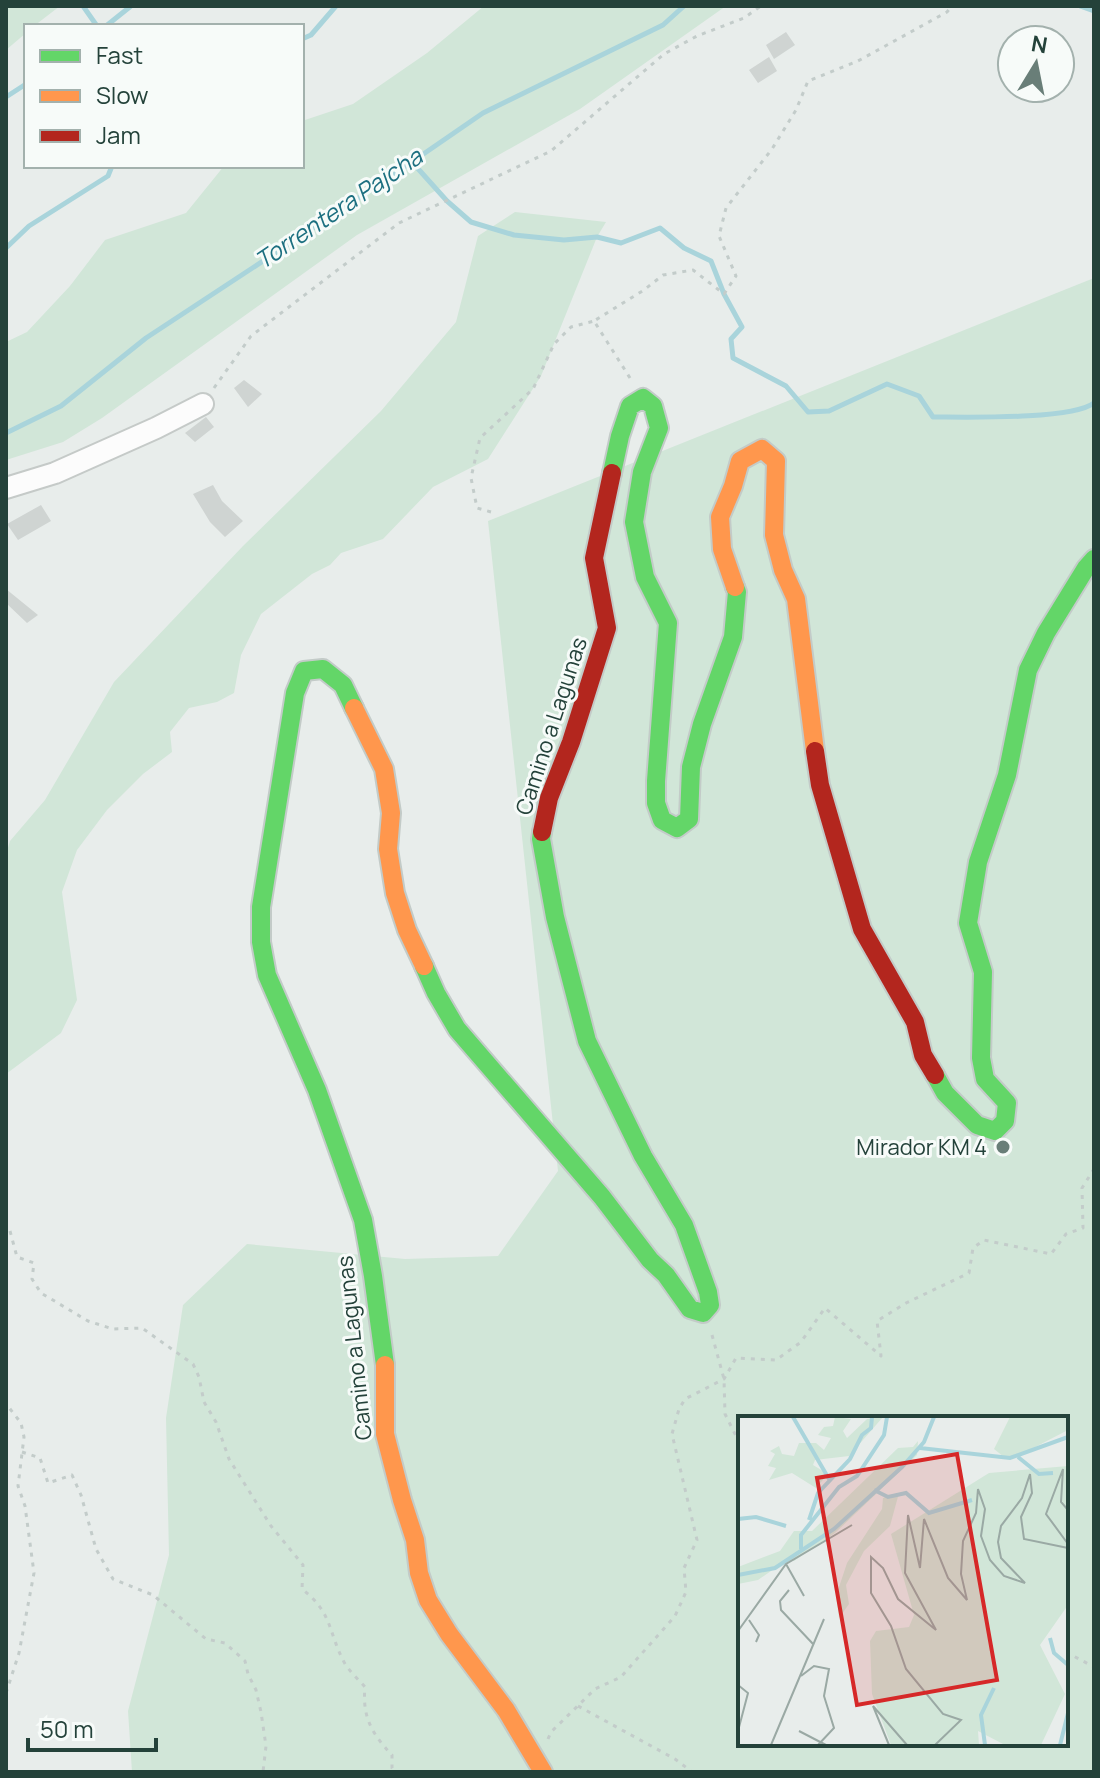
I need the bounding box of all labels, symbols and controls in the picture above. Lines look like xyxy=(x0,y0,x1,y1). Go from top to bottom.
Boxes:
legend xyxy=(24,24,304,168)
north arrow xyxy=(996,24,1076,104)
text: N xyxy=(1029,28,1050,60)
text: Fast xyxy=(96,38,143,71)
text: Slow xyxy=(96,78,149,111)
text: Jam xyxy=(96,118,141,151)
water label: Torrentera Pajcha xyxy=(248,139,430,276)
street label: Camino a Lagunas xyxy=(508,633,594,819)
place label: Mirador KM 4 xyxy=(856,1132,987,1162)
marker: Mirador KM 4 xyxy=(994,1138,1012,1156)
street label: Camino a Lagunas xyxy=(329,1254,379,1442)
inset map xyxy=(738,1416,1068,1746)
scale bar xyxy=(28,1702,156,1752)
text: 50 m xyxy=(40,1712,94,1745)

